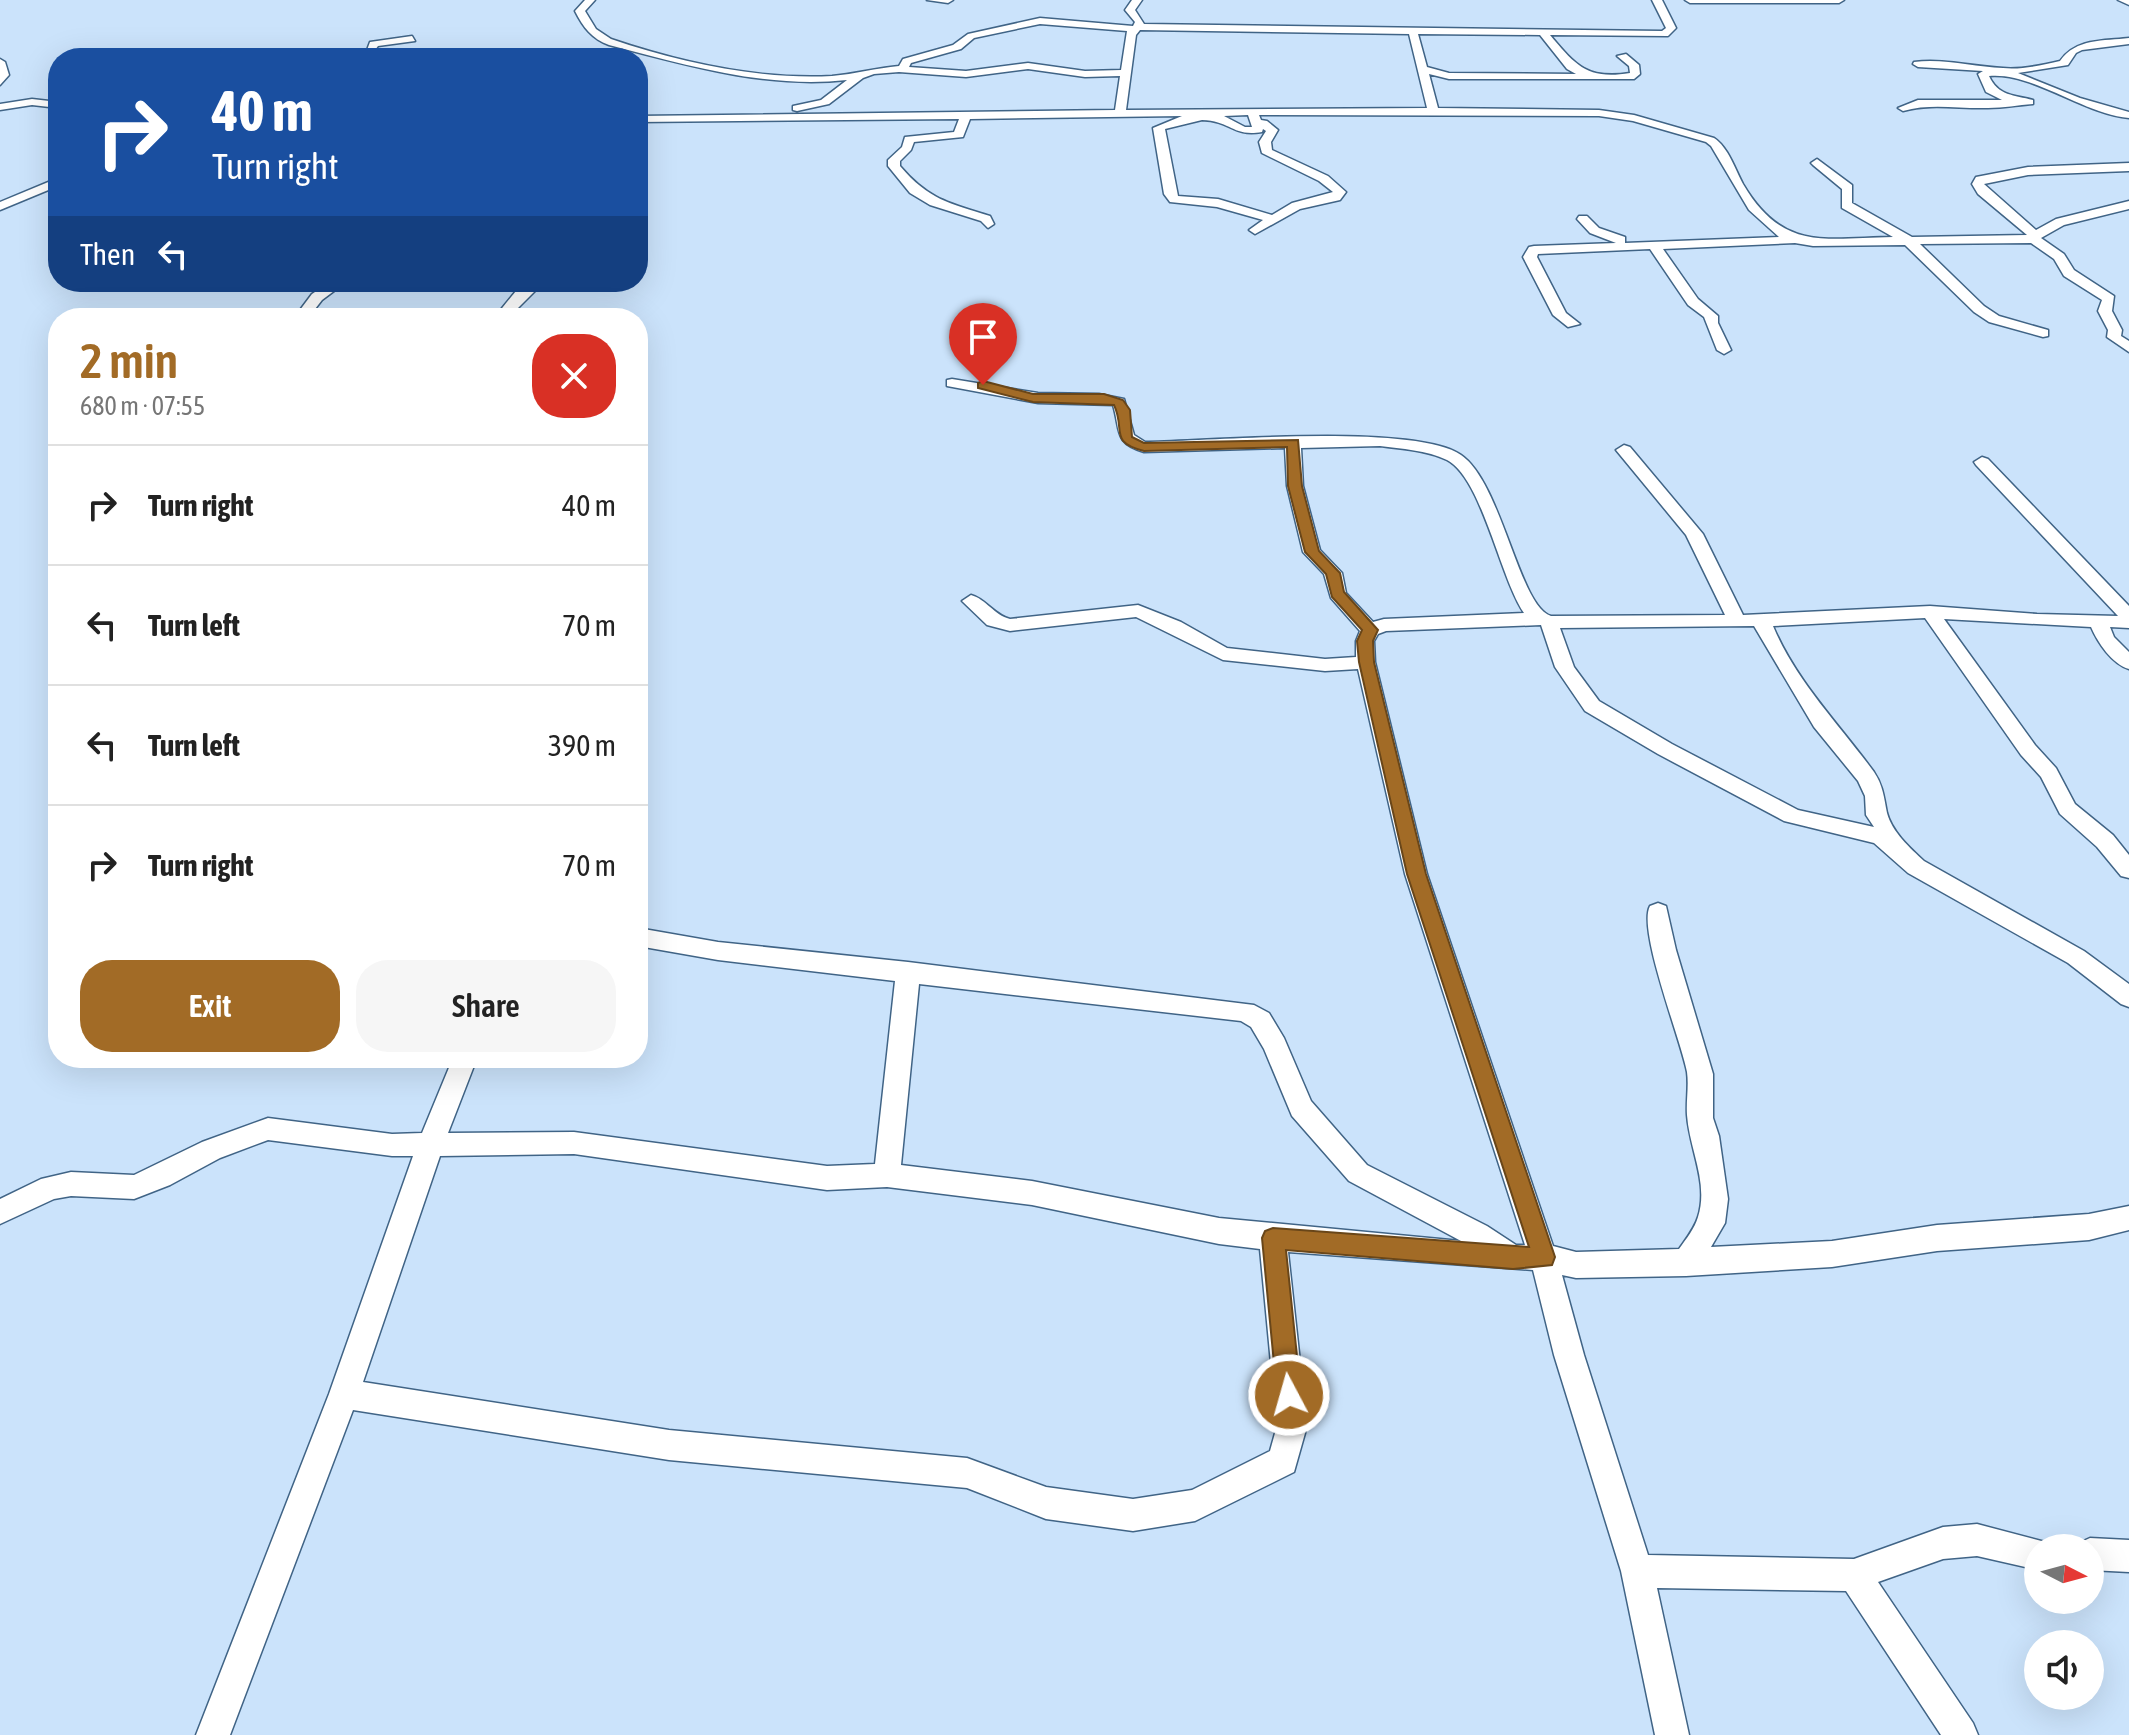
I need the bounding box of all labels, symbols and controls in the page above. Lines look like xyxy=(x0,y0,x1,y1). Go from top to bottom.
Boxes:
text: 40 m xyxy=(212,79,313,143)
icon: right xyxy=(80,80,184,184)
text: Turn right xyxy=(212,145,339,187)
icon: left xyxy=(151,232,195,276)
text: Then xyxy=(80,237,135,271)
pin xyxy=(949,303,1017,385)
icon: arrive xyxy=(961,315,1005,359)
text: 2 min xyxy=(80,333,178,388)
button: close xyxy=(532,334,616,418)
text: 680 m · 07:55 xyxy=(80,391,205,421)
icon: right xyxy=(80,483,124,527)
text: Turn right xyxy=(148,488,254,522)
text: 40 m xyxy=(562,488,616,522)
icon: left xyxy=(80,603,124,647)
text: Turn left xyxy=(148,608,240,642)
text: 70 m xyxy=(562,608,616,642)
icon: left xyxy=(80,723,124,767)
text: Turn left xyxy=(148,728,240,762)
text: 390 m xyxy=(548,728,616,762)
icon: right xyxy=(80,843,124,887)
text: Turn right xyxy=(148,848,254,882)
text: 70 m xyxy=(562,848,616,882)
button: Exit xyxy=(80,960,340,1052)
button: Share xyxy=(356,960,616,1052)
position arrow xyxy=(1247,1353,1331,1437)
north arrow xyxy=(2024,1534,2104,1614)
map controls xyxy=(2024,1534,2104,1710)
button: sound xyxy=(2024,1630,2104,1710)

